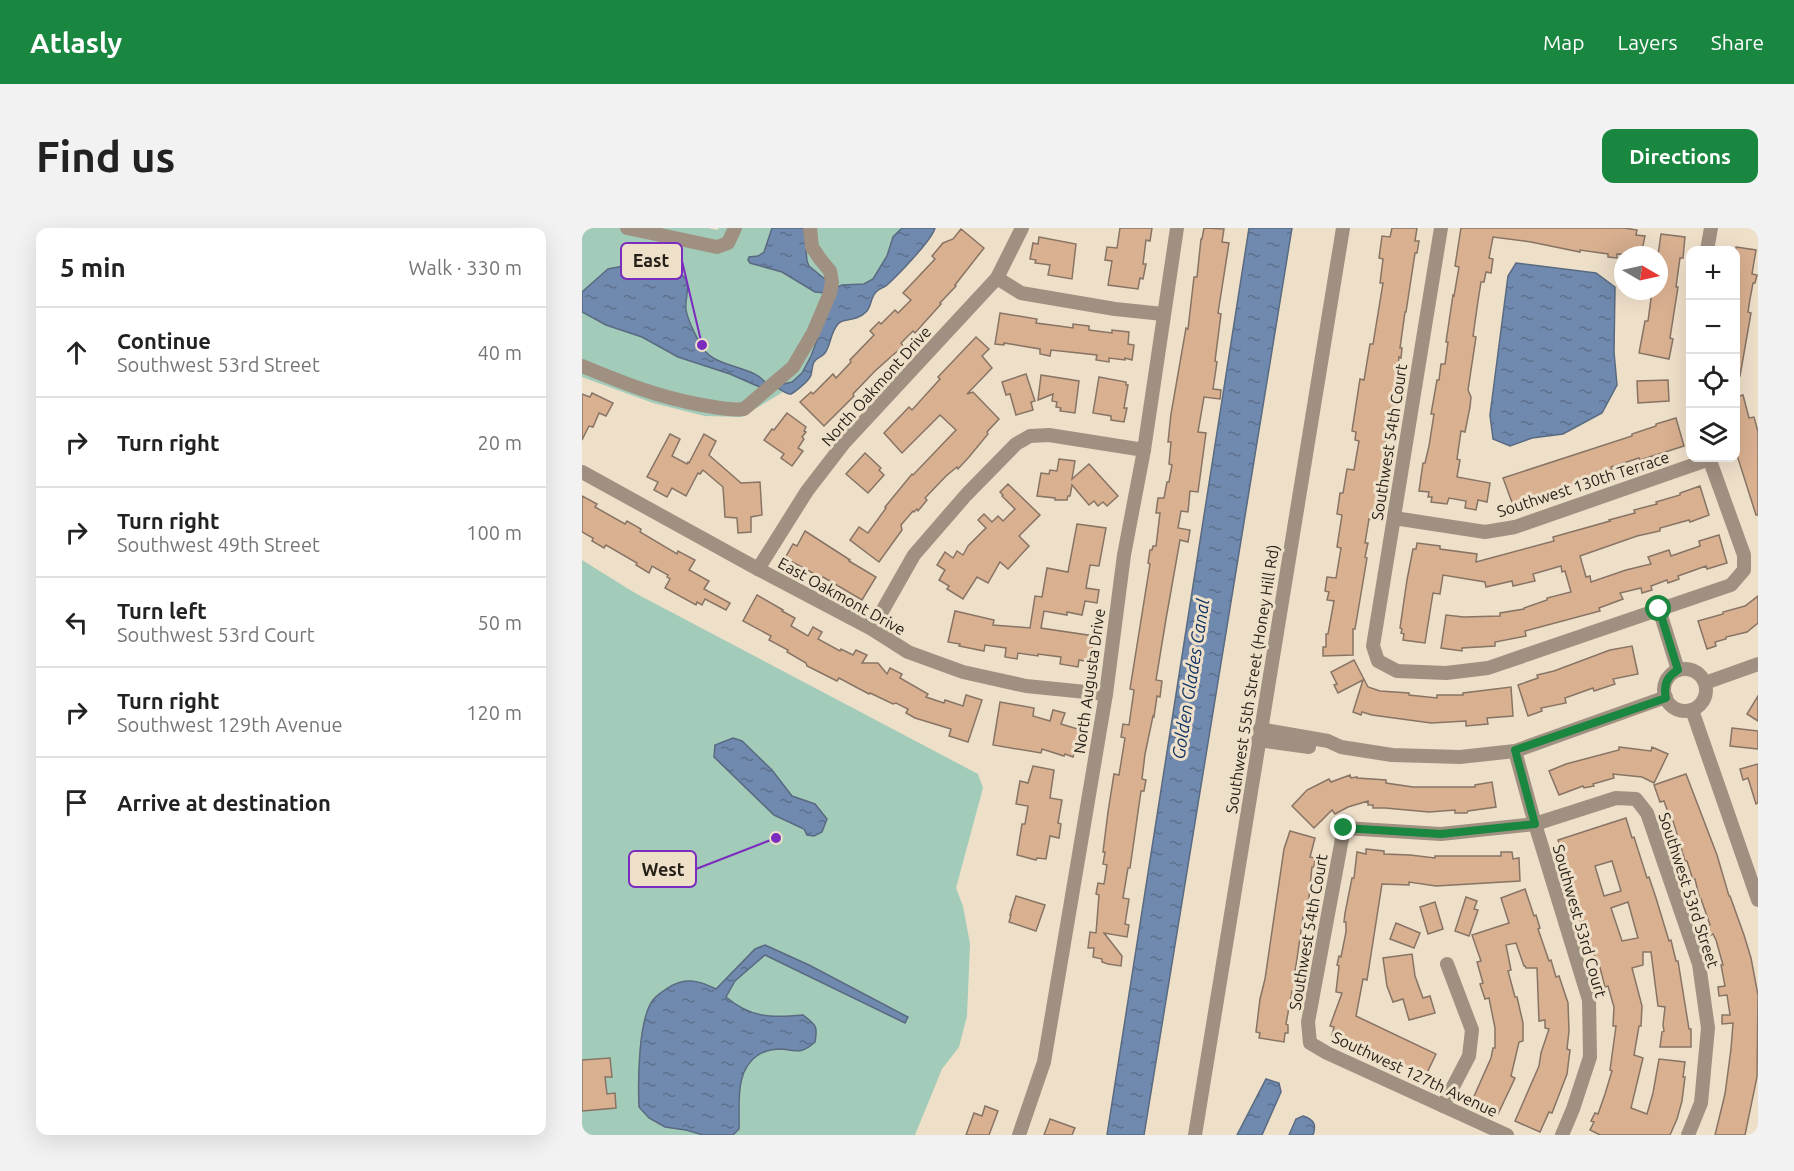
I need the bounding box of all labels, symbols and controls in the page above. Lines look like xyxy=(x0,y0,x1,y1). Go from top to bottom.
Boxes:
text: Atlasly xyxy=(30,27,122,58)
text: Map xyxy=(1543,30,1584,54)
text: Layers xyxy=(1617,30,1678,54)
text: Share xyxy=(1711,30,1764,54)
button: Directions xyxy=(1602,129,1758,183)
text: Find us xyxy=(36,133,175,180)
callout: East xyxy=(621,243,682,279)
north arrow xyxy=(1614,246,1668,300)
map controls xyxy=(1686,246,1740,462)
button: + xyxy=(1686,246,1740,300)
text: East xyxy=(633,250,670,270)
text: 5 min xyxy=(60,253,126,282)
text: Walk · 330 m xyxy=(409,256,522,279)
button: − xyxy=(1686,300,1740,354)
street label: North Oakmont Drive xyxy=(818,322,934,450)
text: Continue xyxy=(117,328,211,353)
icon: ahead xyxy=(60,336,93,369)
text: 40 m xyxy=(478,341,522,364)
text: Southwest 53rd Street xyxy=(117,353,320,376)
button: locate xyxy=(1686,354,1740,408)
street label: Southwest 54th Court xyxy=(1368,362,1410,522)
button: layers xyxy=(1686,408,1740,462)
icon: right xyxy=(60,426,93,459)
text: Turn right xyxy=(117,430,219,455)
text: 20 m xyxy=(478,431,522,454)
street label: Southwest 130th Terrace xyxy=(1495,448,1671,520)
text: Turn right xyxy=(117,508,219,533)
icon: right xyxy=(60,516,93,549)
text: 100 m xyxy=(466,521,522,544)
text: Southwest 49th Street xyxy=(117,533,320,556)
street label: Southwest 55th Street (Honey Hill Rd) xyxy=(1222,543,1283,815)
street label: East Oakmont Drive xyxy=(775,553,909,639)
route start xyxy=(1645,595,1671,621)
water label: Golden Glades Canal xyxy=(1167,597,1213,760)
text: Turn left xyxy=(117,598,207,623)
icon: left xyxy=(60,606,93,639)
street label: North Augusta Drive xyxy=(1070,607,1108,755)
text: 50 m xyxy=(478,611,522,634)
text: Southwest 53rd Court xyxy=(117,623,315,646)
text: Turn right xyxy=(117,688,219,713)
icon: right xyxy=(60,696,93,729)
text: 120 m xyxy=(466,701,522,724)
text: Southwest 129th Avenue xyxy=(117,713,343,736)
icon: arrive xyxy=(60,786,93,819)
text: Arrive at destination xyxy=(117,790,331,815)
street label: Southwest 53rd Street xyxy=(1655,810,1723,971)
route end xyxy=(1330,814,1356,840)
street label: Southwest 53rd Court xyxy=(1550,842,1611,1000)
callout: West xyxy=(629,851,696,887)
street label: Southwest 54th Court xyxy=(1285,852,1331,1011)
text: West xyxy=(641,859,685,879)
street label: Southwest 127th Avenue xyxy=(1329,1028,1501,1120)

